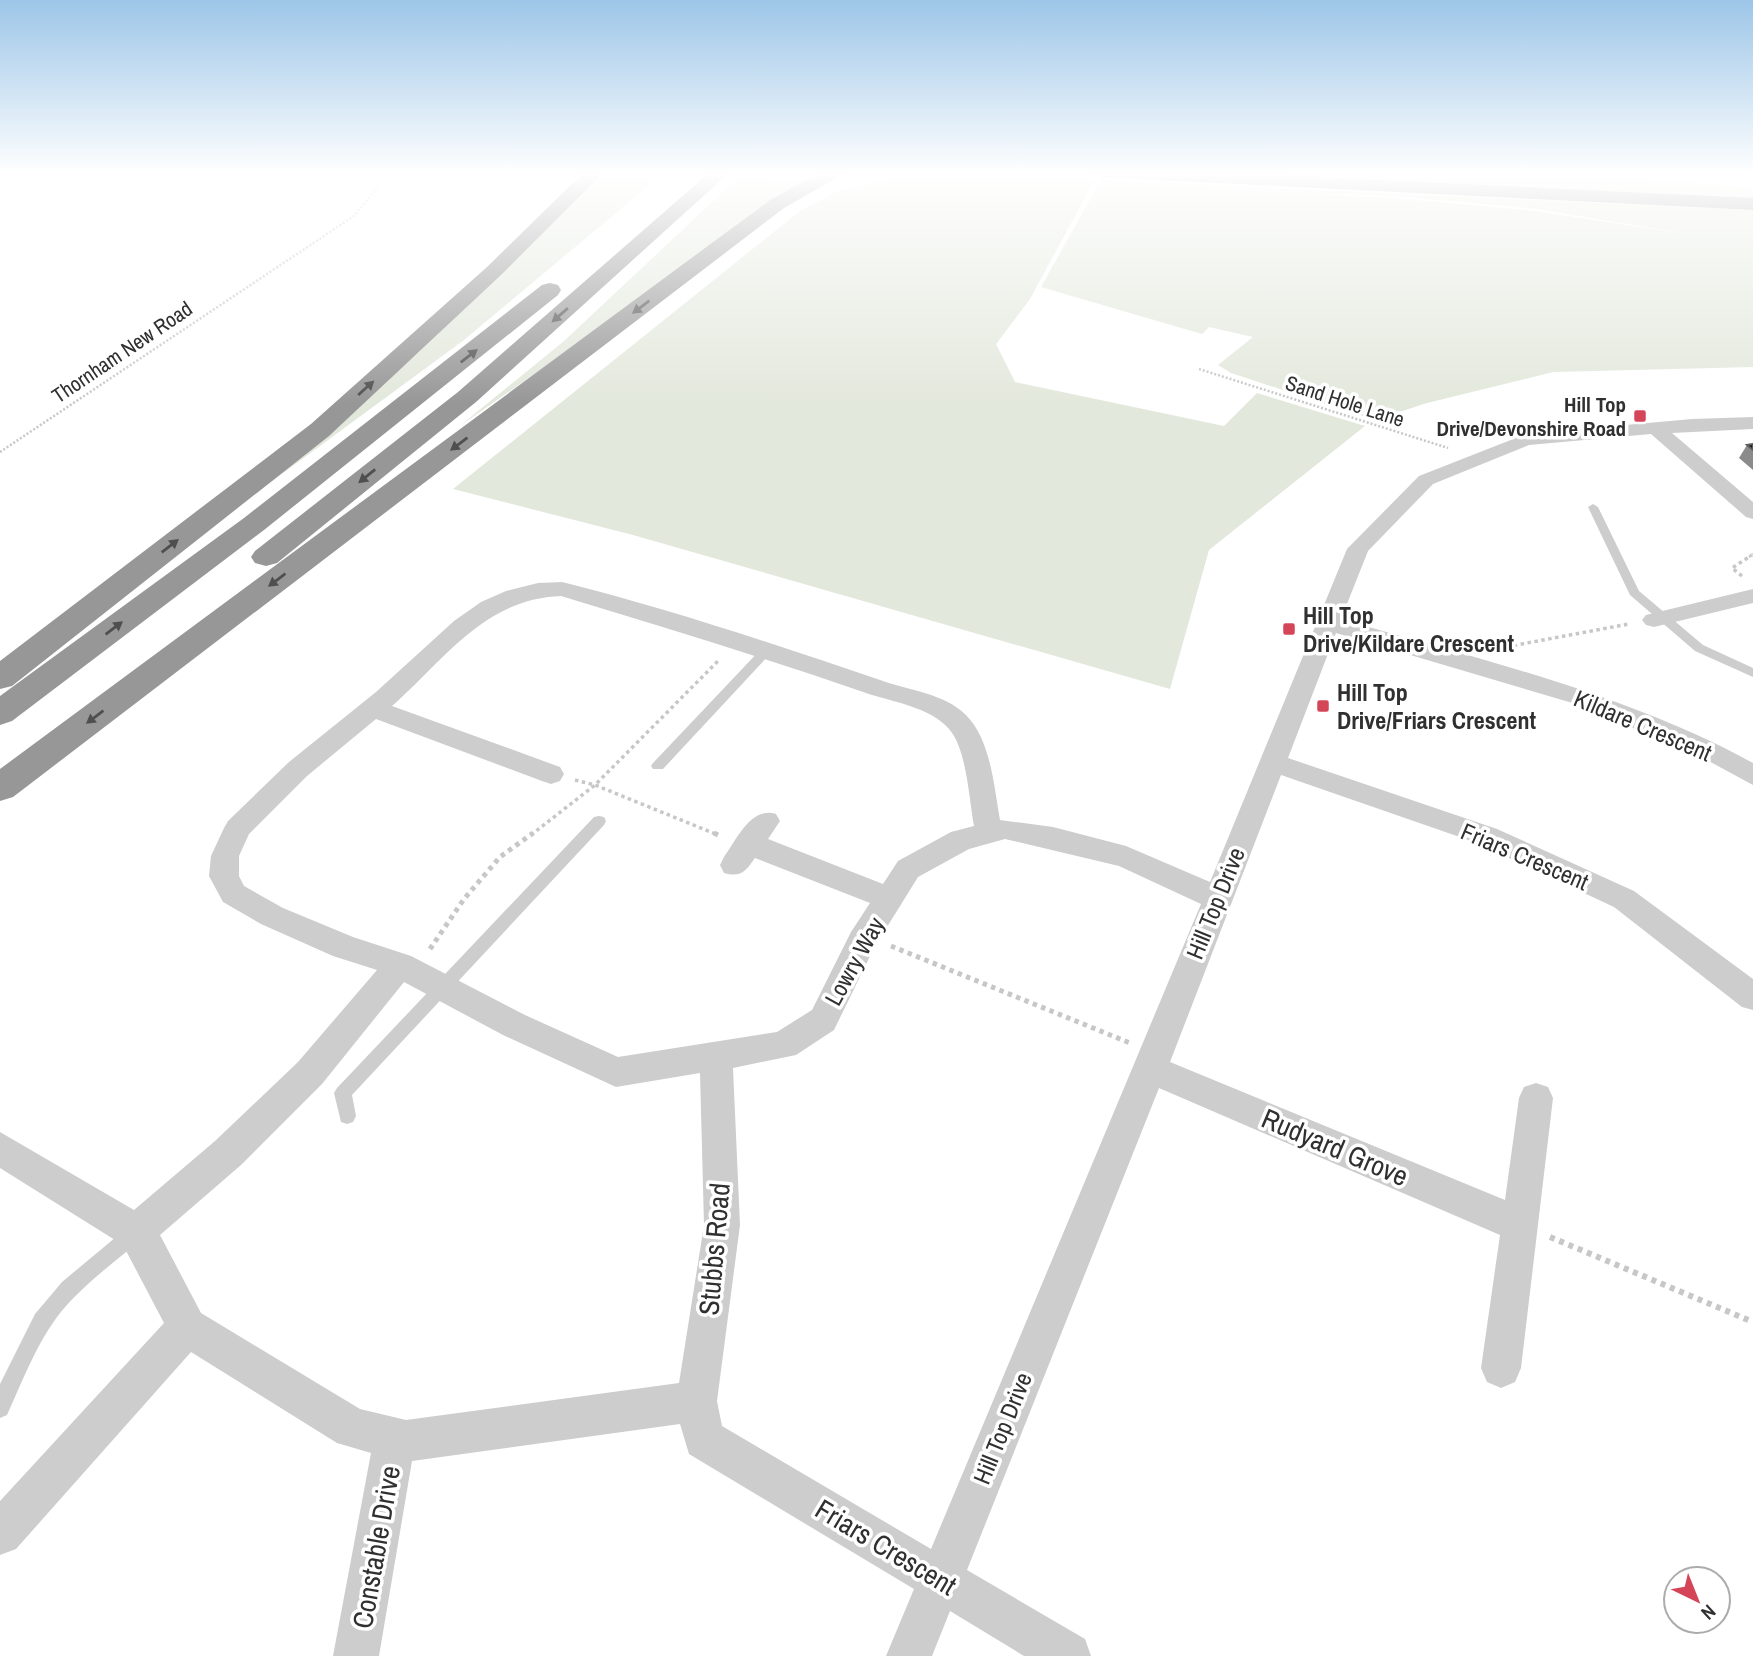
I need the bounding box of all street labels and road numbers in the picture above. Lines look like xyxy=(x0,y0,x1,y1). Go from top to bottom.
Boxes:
street label: Thornham New Road xyxy=(46,294,198,410)
street label: Sand Hole Lane xyxy=(1282,368,1408,434)
street label: Kildare Crescent xyxy=(1569,682,1717,769)
street label: Friars Crescent xyxy=(1456,815,1594,897)
street label: Hill Top Drive xyxy=(1178,842,1252,964)
street label: Lowry Way xyxy=(817,911,891,1011)
street label: Rudyard Grove xyxy=(1256,1099,1414,1195)
street label: Stubbs Road xyxy=(689,1181,739,1317)
street label: Hill Top Drive xyxy=(965,1367,1039,1489)
street label: Constable Drive xyxy=(343,1463,409,1631)
street label: Friars Crescent xyxy=(808,1490,964,1604)

